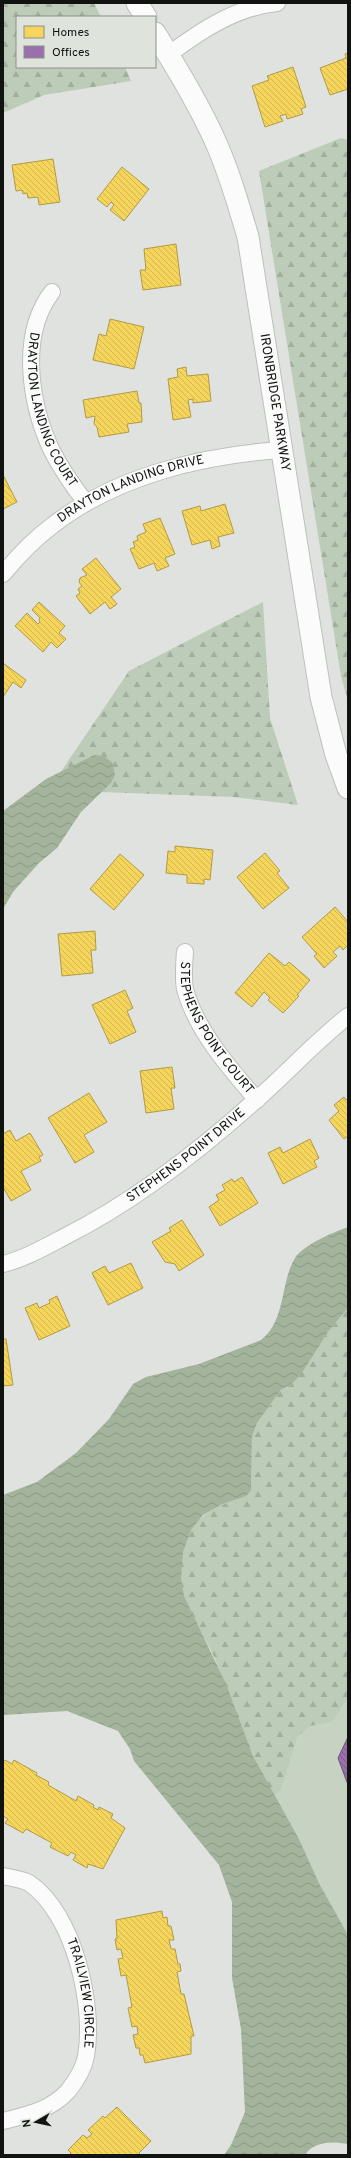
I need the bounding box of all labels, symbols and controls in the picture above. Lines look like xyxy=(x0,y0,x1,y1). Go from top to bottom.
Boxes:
legend xyxy=(16,16,156,68)
text: Homes xyxy=(52,25,89,41)
text: Offices xyxy=(52,45,90,61)
street label: DRAYTON LANDING COURT xyxy=(23,331,80,491)
street label: IRONBRIDGE PARKWAY xyxy=(255,333,293,473)
street label: DRAYTON LANDING DRIVE xyxy=(55,452,206,527)
street label: STEPHENS POINT COURT xyxy=(176,961,257,1098)
street label: STEPHENS POINT DRIVE xyxy=(124,1105,249,1207)
street label: TRAILVIEW CIRCLE xyxy=(62,1936,96,2049)
north arrow xyxy=(16,2102,56,2142)
text: N xyxy=(20,2118,35,2128)

